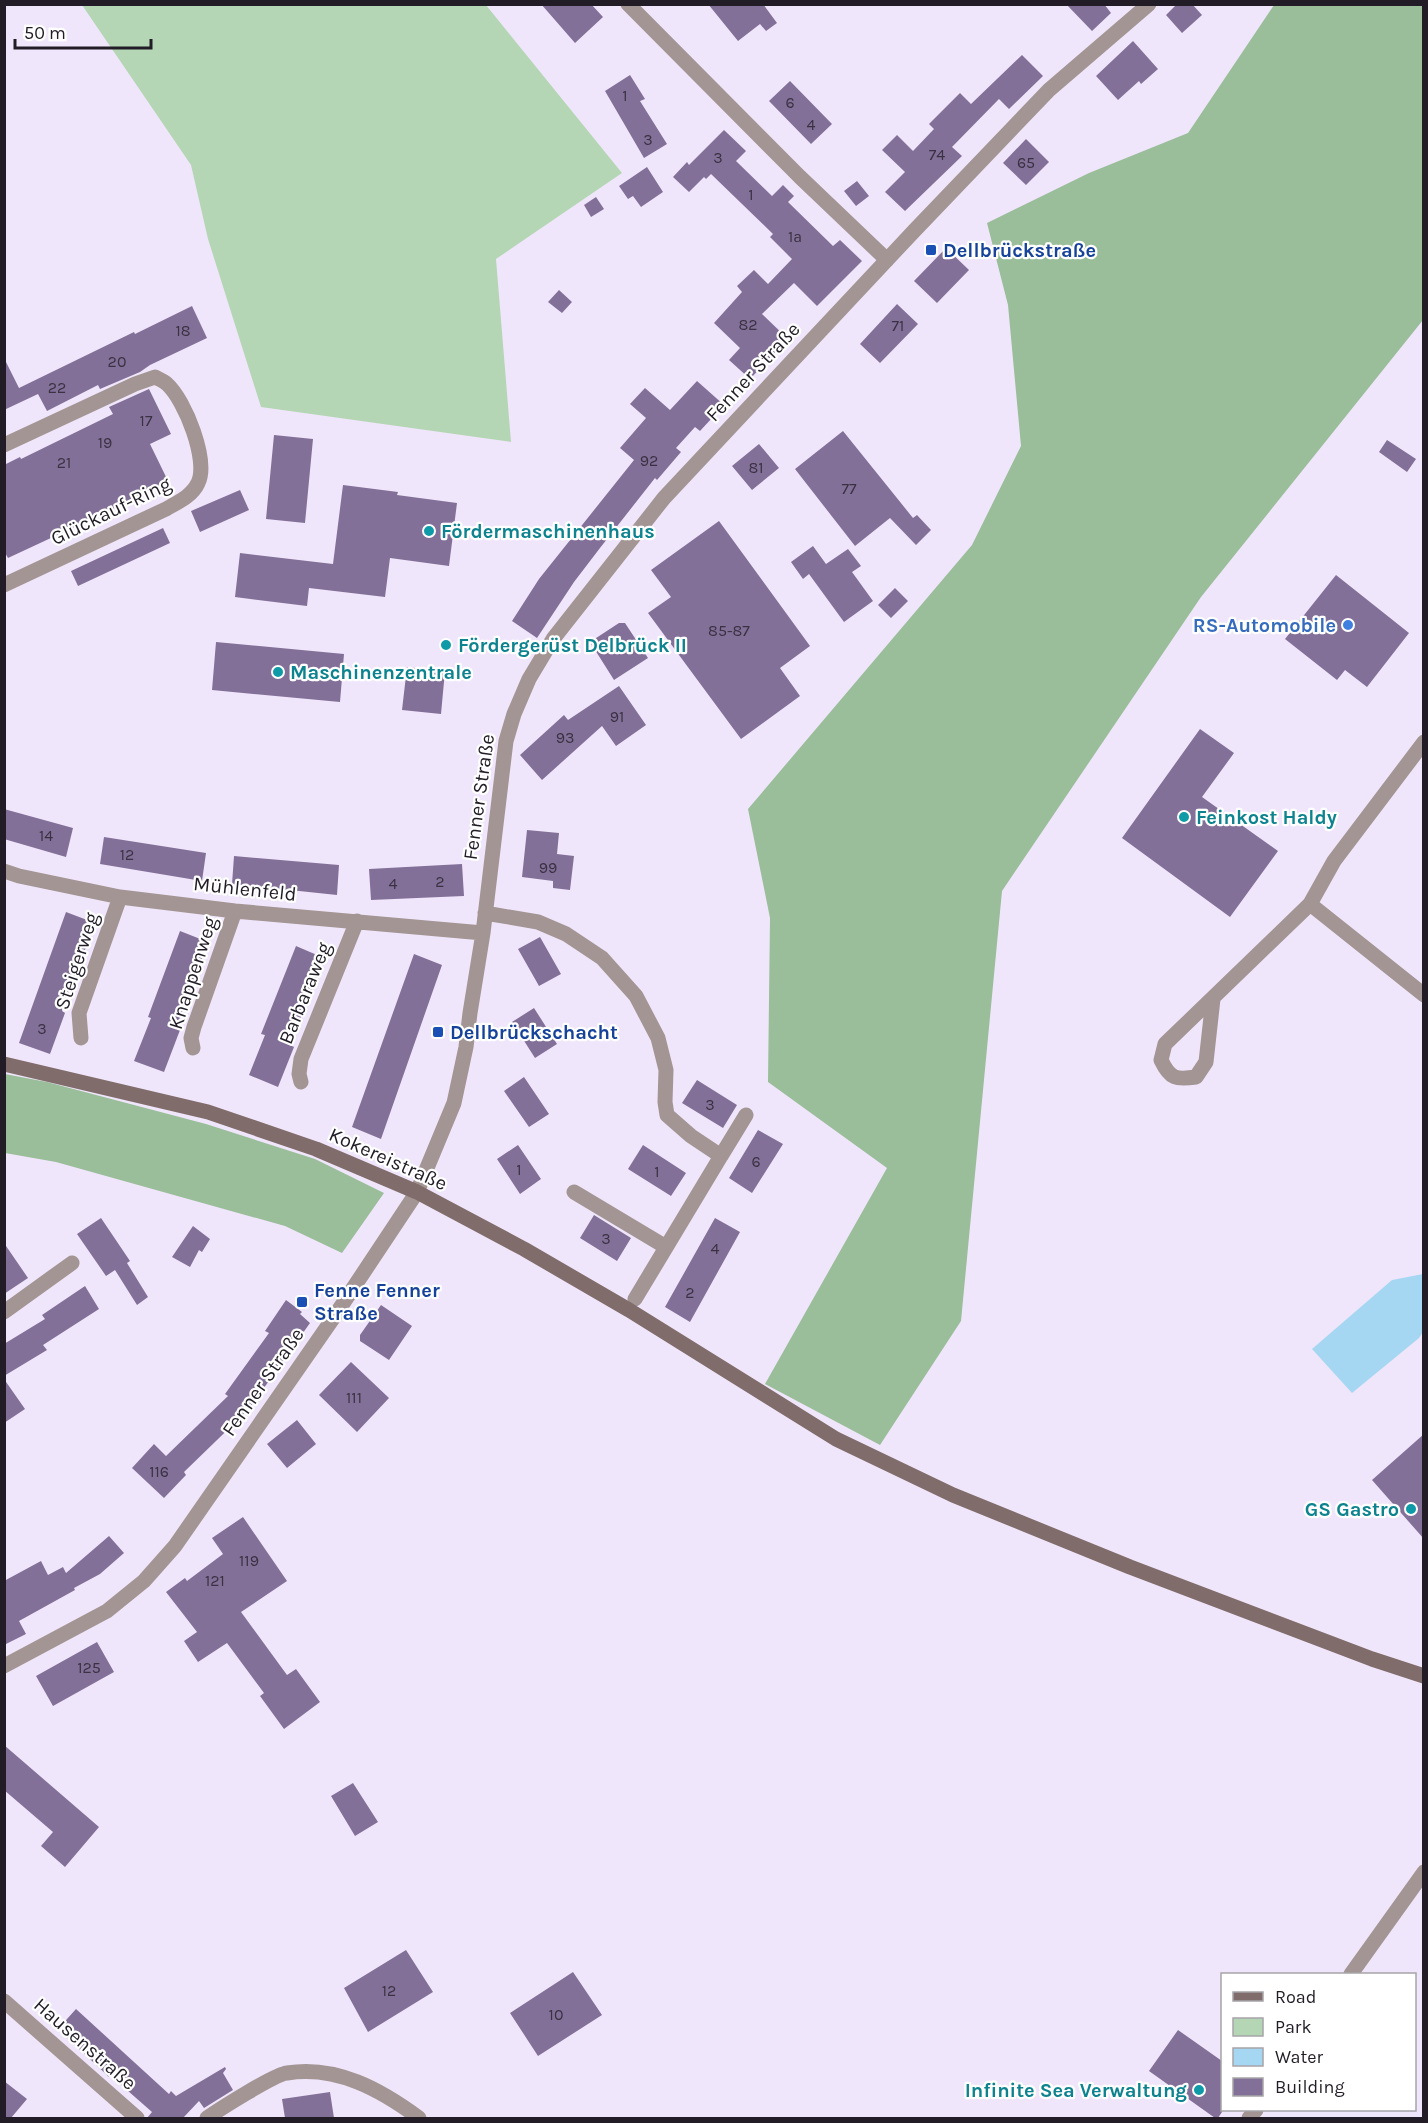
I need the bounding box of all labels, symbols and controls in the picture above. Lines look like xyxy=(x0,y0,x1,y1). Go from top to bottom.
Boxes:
scale bar xyxy=(15,12,152,50)
text: 50 m xyxy=(24,22,66,44)
house number: 1 xyxy=(622,86,628,105)
house number: 6 xyxy=(785,93,795,112)
house number: 4 xyxy=(807,115,816,134)
house number: 3 xyxy=(643,130,653,149)
house number: 74 xyxy=(929,145,945,164)
house number: 3 xyxy=(713,148,723,167)
house number: 65 xyxy=(1017,153,1035,172)
house number: 1 xyxy=(748,185,754,204)
house number: 1a xyxy=(788,227,802,246)
place label: Dellbrückstraße xyxy=(943,239,1096,262)
marker: Dellbrückstraße xyxy=(924,243,938,257)
house number: 82 xyxy=(738,315,758,334)
house number: 71 xyxy=(892,316,904,335)
street label: Fenner Straße xyxy=(701,318,805,426)
house number: 18 xyxy=(175,321,191,340)
house number: 20 xyxy=(108,352,126,371)
house number: 22 xyxy=(48,378,66,397)
house number: 17 xyxy=(140,411,153,430)
house number: 19 xyxy=(98,433,112,452)
house number: 92 xyxy=(640,451,658,470)
house number: 21 xyxy=(57,453,71,472)
house number: 81 xyxy=(748,458,764,477)
street label: Glückauf-Ring xyxy=(47,472,175,550)
house number: 77 xyxy=(841,479,857,498)
place label: Fördermaschinenhaus xyxy=(441,520,655,543)
marker: Fördermaschinenhaus xyxy=(422,524,436,538)
place label: RS-Automobile xyxy=(1193,614,1336,637)
marker: RS-Automobile xyxy=(1341,618,1355,632)
house number: 85-87 xyxy=(708,621,750,640)
place label: Fördergerüst Delbrück II xyxy=(458,634,687,657)
marker: Fördergerüst Delbrück II xyxy=(439,638,453,652)
place label: Maschinenzentrale xyxy=(290,661,472,684)
marker: Maschinenzentrale xyxy=(271,665,285,679)
house number: 91 xyxy=(610,707,624,726)
house number: 93 xyxy=(556,728,574,747)
street label: Fenner Straße xyxy=(459,733,499,861)
place label: Feinkost Haldy xyxy=(1196,806,1337,829)
marker: Feinkost Haldy xyxy=(1177,810,1191,824)
house number: 14 xyxy=(39,826,53,845)
house number: 12 xyxy=(120,845,134,864)
house number: 99 xyxy=(539,858,557,877)
street label: Mühlenfeld xyxy=(192,872,298,906)
house number: 2 xyxy=(435,872,445,891)
house number: 4 xyxy=(389,874,398,893)
street label: Steigerweg xyxy=(51,910,103,1012)
street label: Knappenweg xyxy=(164,914,222,1032)
street label: Barbaraweg xyxy=(274,939,336,1047)
house number: 3 xyxy=(37,1019,47,1038)
place label: Dellbrückschacht xyxy=(450,1021,618,1044)
marker: Dellbrückschacht xyxy=(431,1025,445,1039)
house number: 3 xyxy=(705,1095,715,1114)
street label: Kokereistraße xyxy=(325,1123,451,1195)
house number: 6 xyxy=(751,1152,761,1171)
house number: 1 xyxy=(516,1160,522,1179)
house number: 1 xyxy=(654,1162,660,1181)
house number: 3 xyxy=(601,1229,611,1248)
house number: 4 xyxy=(711,1239,720,1258)
place label: Fenne Fenner Straße xyxy=(314,1279,440,1325)
house number: 2 xyxy=(685,1283,695,1302)
marker: Fenne Fenner Straße xyxy=(295,1295,309,1309)
street label: Fenner Straße xyxy=(217,1323,309,1441)
house number: 111 xyxy=(346,1388,362,1407)
house number: 116 xyxy=(149,1462,169,1481)
place label: GS Gastro xyxy=(1305,1498,1399,1521)
marker: GS Gastro xyxy=(1404,1502,1418,1516)
house number: 119 xyxy=(239,1551,259,1570)
house number: 121 xyxy=(205,1571,225,1590)
house number: 125 xyxy=(77,1658,101,1677)
legend xyxy=(1221,1973,1416,2111)
house number: 12 xyxy=(382,1981,396,2000)
text: Road xyxy=(1275,1986,1316,2008)
street label: Hausenstraße xyxy=(29,1993,141,2095)
house number: 10 xyxy=(549,2005,563,2024)
text: Park xyxy=(1275,2016,1312,2038)
text: Water xyxy=(1275,2046,1323,2068)
text: Building xyxy=(1275,2076,1345,2098)
place label: Infinite Sea Verwaltung xyxy=(965,2079,1187,2102)
marker: Infinite Sea Verwaltung xyxy=(1192,2083,1206,2097)

